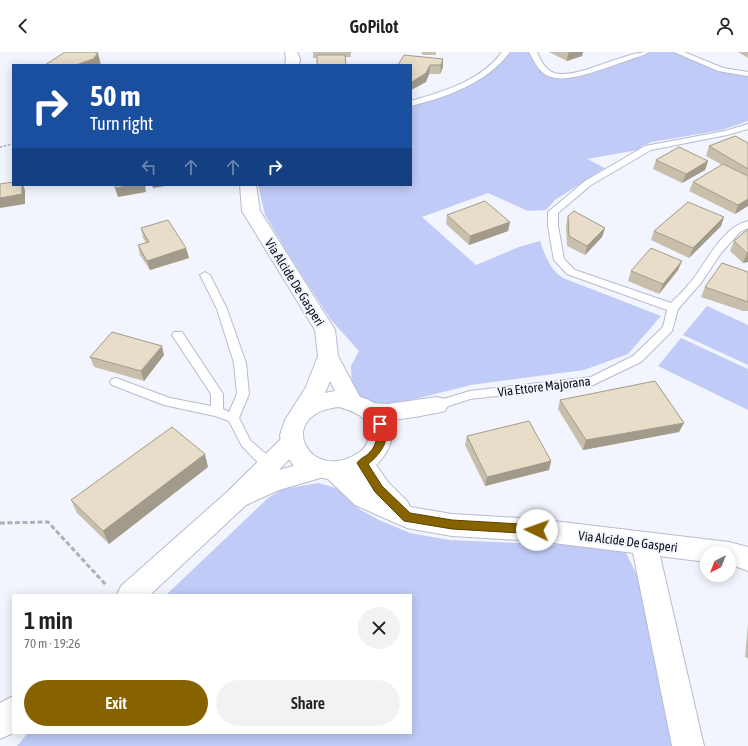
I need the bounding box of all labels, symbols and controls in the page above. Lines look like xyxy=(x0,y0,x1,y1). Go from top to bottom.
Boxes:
icon: back xyxy=(12,15,34,37)
icon: person xyxy=(714,15,736,37)
text: GoPilot xyxy=(350,16,398,37)
icon: right xyxy=(24,80,76,132)
text: 50 m xyxy=(90,80,140,112)
text: Turn right xyxy=(90,113,153,134)
icon: left xyxy=(138,156,160,178)
icon: ahead xyxy=(180,156,202,178)
icon: ahead xyxy=(222,156,244,178)
icon: right xyxy=(264,156,286,178)
street label: Via Alcide De Gasperi xyxy=(262,236,327,329)
street label: Via Ettore Majorana xyxy=(497,373,591,400)
pin xyxy=(363,407,397,441)
icon: arrive xyxy=(369,413,391,435)
position arrow xyxy=(516,509,558,551)
street label: Via Alcide De Gasperi xyxy=(577,528,678,555)
north arrow xyxy=(700,546,736,582)
map controls xyxy=(700,546,736,582)
text: 1 min xyxy=(24,607,73,634)
button: close xyxy=(358,607,400,649)
text: 70 m · 19:26 xyxy=(24,636,80,651)
button: Exit xyxy=(24,680,208,726)
button: Share xyxy=(216,680,400,726)

